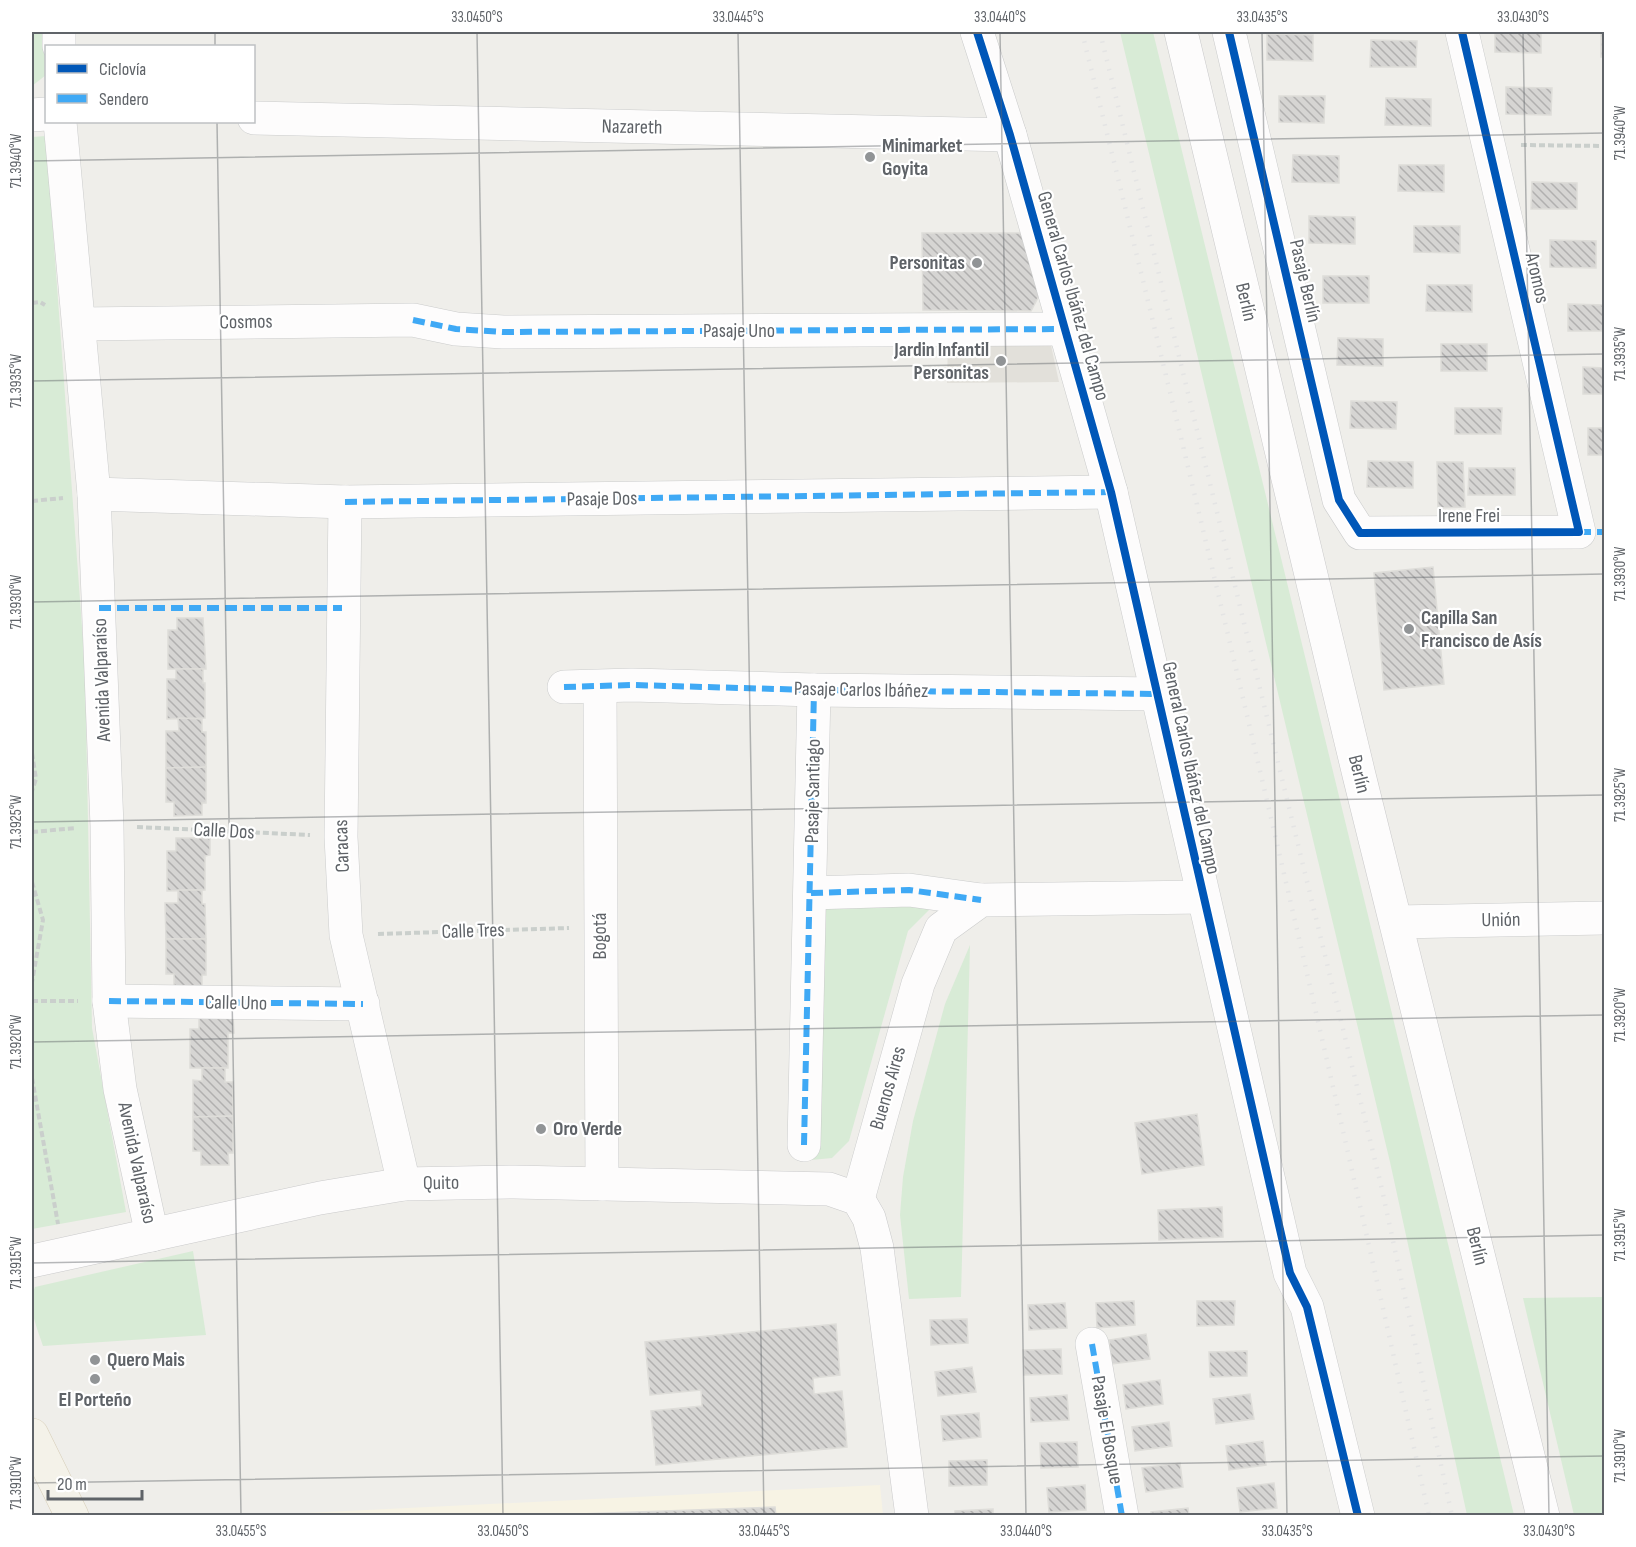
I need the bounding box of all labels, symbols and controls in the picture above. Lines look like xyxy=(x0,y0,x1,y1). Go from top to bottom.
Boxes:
text: 33.0450°S xyxy=(451,8,503,27)
text: 33.0445°S xyxy=(712,8,764,27)
text: 33.0440°S xyxy=(974,8,1026,27)
text: 33.0435°S xyxy=(1236,8,1288,27)
text: 33.0430°S xyxy=(1497,8,1549,27)
legend xyxy=(45,45,255,123)
text: Ciclovía xyxy=(99,59,146,80)
text: Sendero xyxy=(99,89,149,110)
text: 71.3940°W xyxy=(1611,105,1630,160)
street label: Nazareth xyxy=(601,114,663,140)
text: 71.3940°W xyxy=(7,133,26,188)
place label: Minimarket Goyita xyxy=(882,134,963,181)
marker: Minimarket Goyita xyxy=(863,150,877,164)
street label: General Carlos Ibáñez del Campo xyxy=(1032,189,1114,403)
street label: Pasaje Berlín xyxy=(1284,237,1326,325)
street label: Aromos xyxy=(1519,249,1554,306)
place label: Personitas xyxy=(890,251,965,275)
marker: Personitas xyxy=(970,256,984,270)
street label: Berlín xyxy=(1230,280,1262,324)
street label: Cosmos xyxy=(219,310,273,334)
street label: Pasaje Uno xyxy=(703,319,775,343)
text: 71.3935°W xyxy=(1611,327,1630,381)
place label: Jardin Infantil Personitas xyxy=(893,338,989,385)
text: 71.3935°W xyxy=(7,354,26,408)
marker: Jardin Infantil Personitas xyxy=(994,354,1008,368)
street label: Pasaje Dos xyxy=(566,486,638,512)
street label: Irene Frei xyxy=(1438,504,1500,528)
text: 71.3930°W xyxy=(1611,546,1630,601)
text: 71.3930°W xyxy=(7,574,26,629)
place label: Capilla San Francisco de Asís xyxy=(1421,606,1542,653)
street label: Avenida Valparaíso xyxy=(88,618,116,743)
marker: Capilla San Francisco de Asís xyxy=(1402,622,1416,636)
street label: General Carlos Ibáñez del Campo xyxy=(1157,660,1225,876)
street label: Pasaje Carlos Ibáñez xyxy=(794,677,928,703)
street label: Pasaje Santiago xyxy=(800,739,826,843)
street label: Berlín xyxy=(1343,752,1375,796)
text: 71.3925°W xyxy=(1611,768,1630,822)
text: 71.3925°W xyxy=(7,795,26,849)
street label: Calle Dos xyxy=(193,817,255,845)
street label: Caracas xyxy=(329,819,355,873)
street label: Unión xyxy=(1481,908,1521,932)
street label: Bogotá xyxy=(588,912,612,960)
street label: Calle Tres xyxy=(441,918,505,944)
text: 71.3920°W xyxy=(1611,987,1630,1042)
street label: Calle Uno xyxy=(205,990,267,1016)
text: 71.3920°W xyxy=(7,1014,26,1069)
street label: Buenos Aires xyxy=(865,1044,911,1132)
street label: Avenida Valparaíso xyxy=(112,1099,162,1226)
place label: Oro Verde xyxy=(553,1117,622,1141)
marker: Oro Verde xyxy=(534,1122,548,1136)
street label: Quito xyxy=(423,1171,459,1195)
text: 71.3915°W xyxy=(1611,1208,1630,1262)
street label: Berlín xyxy=(1461,1224,1493,1268)
text: 71.3915°W xyxy=(7,1236,26,1290)
place label: Quero Mais xyxy=(107,1348,185,1372)
marker: Quero Mais xyxy=(88,1353,102,1367)
marker: El Porteño xyxy=(88,1372,102,1386)
street label: Pasaje El Bosque xyxy=(1086,1374,1128,1486)
place label: El Porteño xyxy=(59,1388,131,1412)
text: 71.3910°W xyxy=(1611,1429,1630,1483)
text: 71.3910°W xyxy=(7,1456,26,1510)
scale bar xyxy=(48,1463,142,1501)
text: 20 m xyxy=(57,1474,87,1495)
text: 33.0455°S xyxy=(216,1522,266,1541)
text: 33.0450°S xyxy=(477,1522,529,1541)
text: 33.0445°S xyxy=(738,1522,790,1541)
text: 33.0440°S xyxy=(1000,1522,1052,1541)
text: 33.0435°S xyxy=(1261,1522,1313,1541)
text: 33.0430°S xyxy=(1523,1522,1575,1541)

